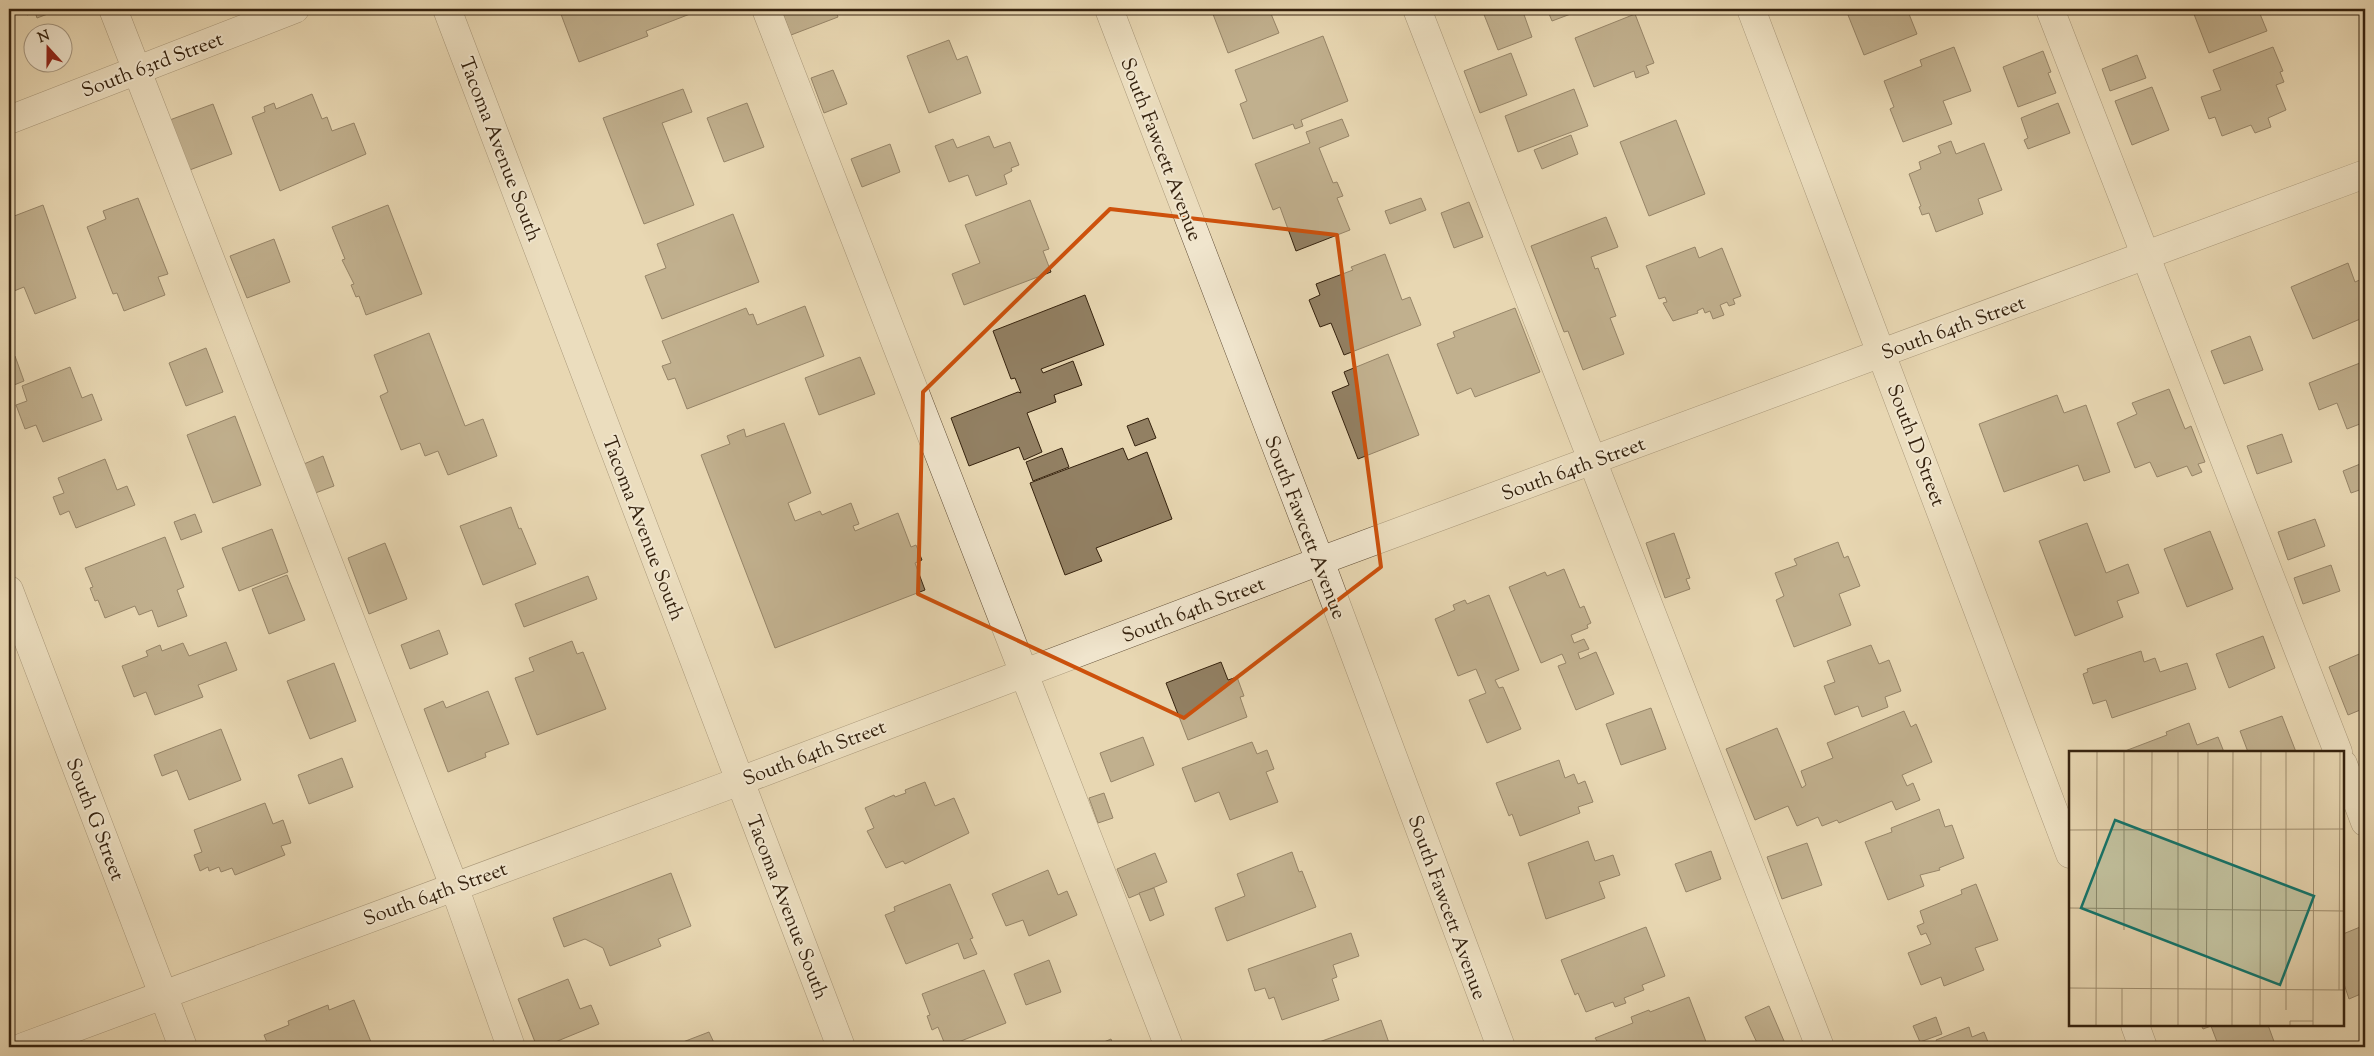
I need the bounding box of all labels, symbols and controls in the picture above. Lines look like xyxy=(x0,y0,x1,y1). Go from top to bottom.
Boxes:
north arrow xyxy=(22,22,72,72)
text: N xyxy=(35,26,53,49)
street label: South 63rd Street xyxy=(78,26,228,107)
street label: Tacoma Avenue South xyxy=(450,54,547,246)
street label: South Fawcett Avenue xyxy=(1111,54,1208,246)
street label: South 64th Street xyxy=(1878,290,2030,369)
street label: South D Street xyxy=(1878,380,1951,511)
street label: South 64th Street xyxy=(1498,431,1650,510)
street label: South Fawcett Avenue xyxy=(1255,432,1352,624)
street label: Tacoma Avenue South xyxy=(593,433,690,625)
street label: South 64th Street xyxy=(1118,571,1270,652)
street label: South 64th Street xyxy=(739,714,891,795)
inset map xyxy=(2069,751,2344,1026)
street label: South G Street xyxy=(57,754,130,886)
street label: Tacoma Avenue South xyxy=(737,812,834,1004)
street label: South Fawcett Avenue xyxy=(1399,812,1493,1004)
street label: South 64th Street xyxy=(360,856,512,935)

